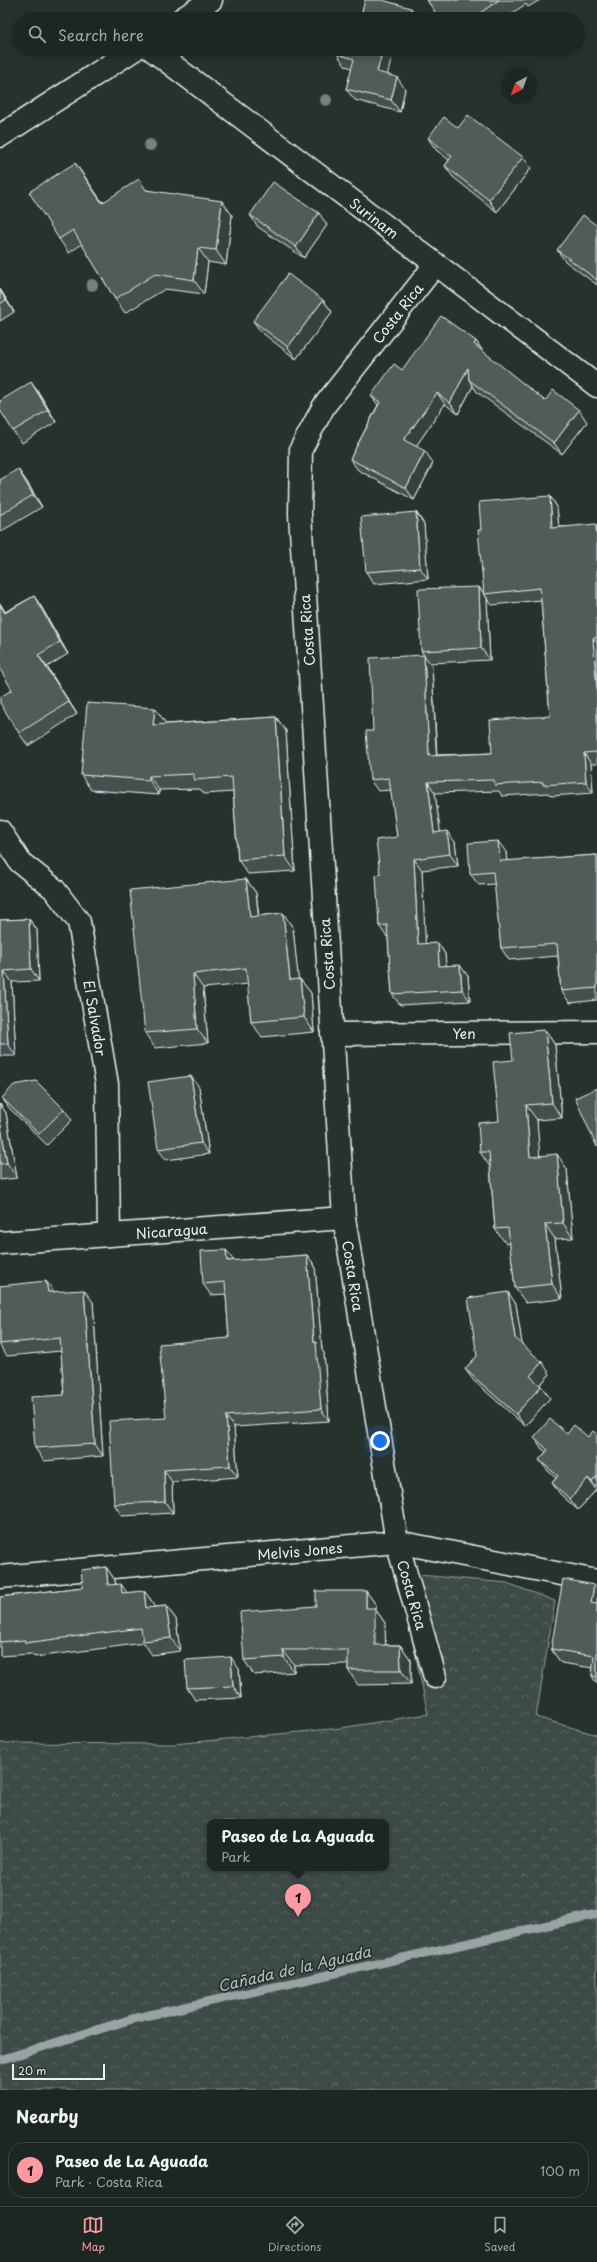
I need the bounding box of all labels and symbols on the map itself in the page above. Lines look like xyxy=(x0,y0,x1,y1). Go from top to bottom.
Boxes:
north arrow xyxy=(501,68,537,104)
street label: Surinam xyxy=(345,192,403,243)
street label: Costa Rica xyxy=(367,278,428,348)
street label: Costa Rica xyxy=(294,593,320,667)
street label: Costa Rica xyxy=(314,917,340,991)
street label: El Salvador xyxy=(79,978,113,1058)
street label: Yen xyxy=(452,1022,476,1044)
street label: Nicaragua xyxy=(135,1217,208,1244)
street label: Costa Rica xyxy=(337,1239,369,1313)
your location xyxy=(370,1431,390,1451)
street label: Melvis Jones xyxy=(256,1536,343,1565)
street label: Costa Rica xyxy=(392,1558,432,1633)
pin: 1 xyxy=(285,1884,311,1917)
water label: Cañada de la Aguada xyxy=(215,1939,373,1997)
scale bar xyxy=(12,2062,105,2081)

